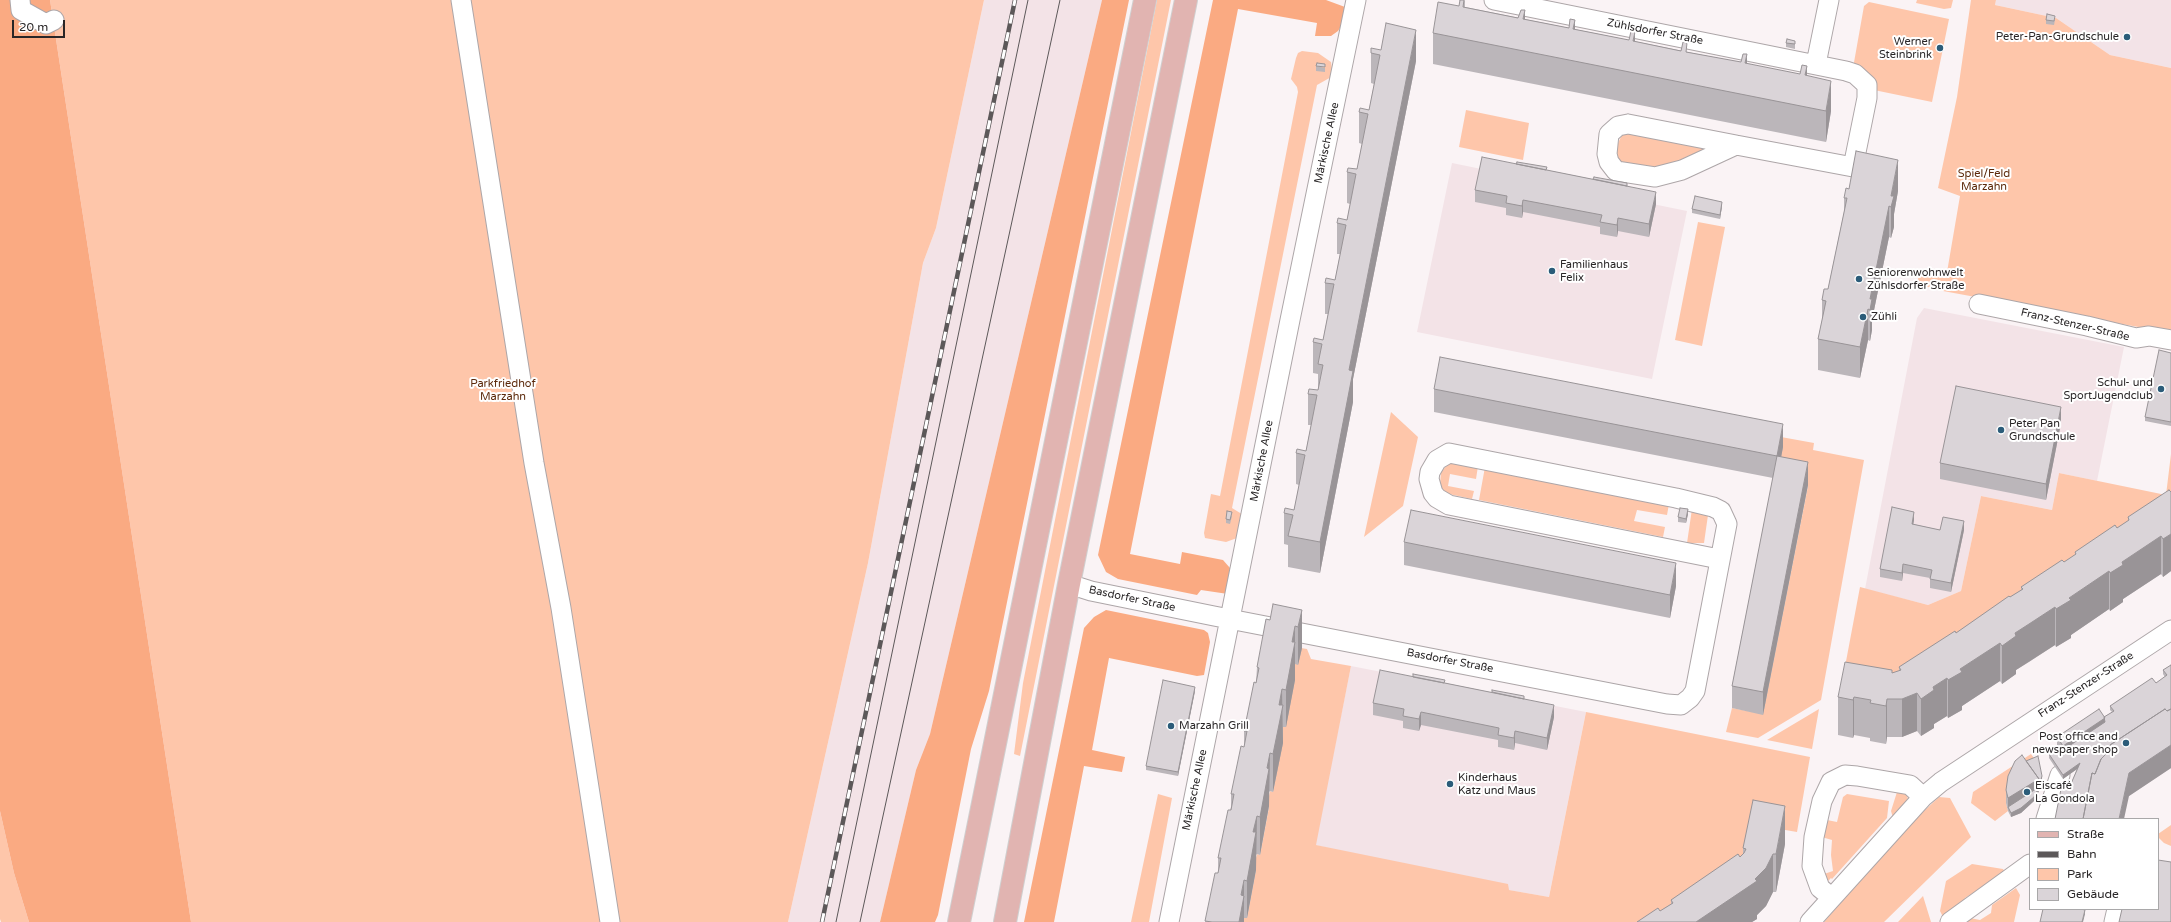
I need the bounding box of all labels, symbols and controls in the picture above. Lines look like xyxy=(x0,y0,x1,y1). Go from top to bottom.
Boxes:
scale bar xyxy=(14,12,67,38)
street label: Zühlsdorfer Straße xyxy=(1606,16,1704,48)
text: 20 m xyxy=(19,20,48,34)
place label: Peter-Pan-Grundschule xyxy=(1996,30,2119,44)
marker: Peter-Pan-Grundschule xyxy=(2122,32,2132,42)
place label: Werner Steinbrink xyxy=(1879,35,1932,61)
marker: Werner Steinbrink xyxy=(1935,43,1945,53)
street label: Märkische Allee xyxy=(1312,101,1342,185)
park label: Spiel/Feld Marzahn xyxy=(1958,167,2010,193)
place label: Familienhaus Felix xyxy=(1560,258,1628,284)
marker: Familienhaus Felix xyxy=(1547,266,1557,276)
place label: Seniorenwohnwelt Zühlsdorfer Straße xyxy=(1867,266,1965,292)
marker: Seniorenwohnwelt Zühlsdorfer Straße xyxy=(1854,274,1864,284)
street label: Franz-Stenzer-Straße xyxy=(2019,306,2131,344)
place label: Zühli xyxy=(1871,310,1897,324)
marker: Zühli xyxy=(1858,312,1868,322)
place label: Schul- und SportJugendclub xyxy=(2063,376,2153,402)
park label: Parkfriedhof Marzahn xyxy=(470,377,536,403)
marker: Schul- und SportJugendclub xyxy=(2156,384,2166,394)
place label: Peter Pan Grundschule xyxy=(2009,417,2075,443)
street label: Märkische Allee xyxy=(1248,419,1276,503)
marker: Peter Pan Grundschule xyxy=(1996,425,2006,435)
street label: Basdorfer Straße xyxy=(1088,583,1176,615)
street label: Basdorfer Straße xyxy=(1405,646,1495,676)
street label: Franz-Stenzer-Straße xyxy=(2036,649,2136,721)
place label: Marzahn Grill xyxy=(1179,719,1249,733)
marker: Marzahn Grill xyxy=(1166,721,1176,731)
place label: Post office and newspaper shop xyxy=(2032,730,2118,756)
marker: Post office and newspaper shop xyxy=(2121,738,2131,748)
street label: Märkische Allee xyxy=(1180,748,1210,832)
place label: Kinderhaus Katz und Maus xyxy=(1458,771,1536,797)
marker: Kinderhaus Katz und Maus xyxy=(1445,779,1455,789)
place label: Eiscafé La Gondola xyxy=(2035,779,2095,805)
marker: Eiscafé La Gondola xyxy=(2022,787,2032,797)
legend xyxy=(2029,818,2159,910)
text: Straße xyxy=(2067,827,2104,841)
text: Bahn xyxy=(2067,847,2097,861)
text: Park xyxy=(2067,867,2093,881)
text: Gebäude xyxy=(2067,887,2119,901)

